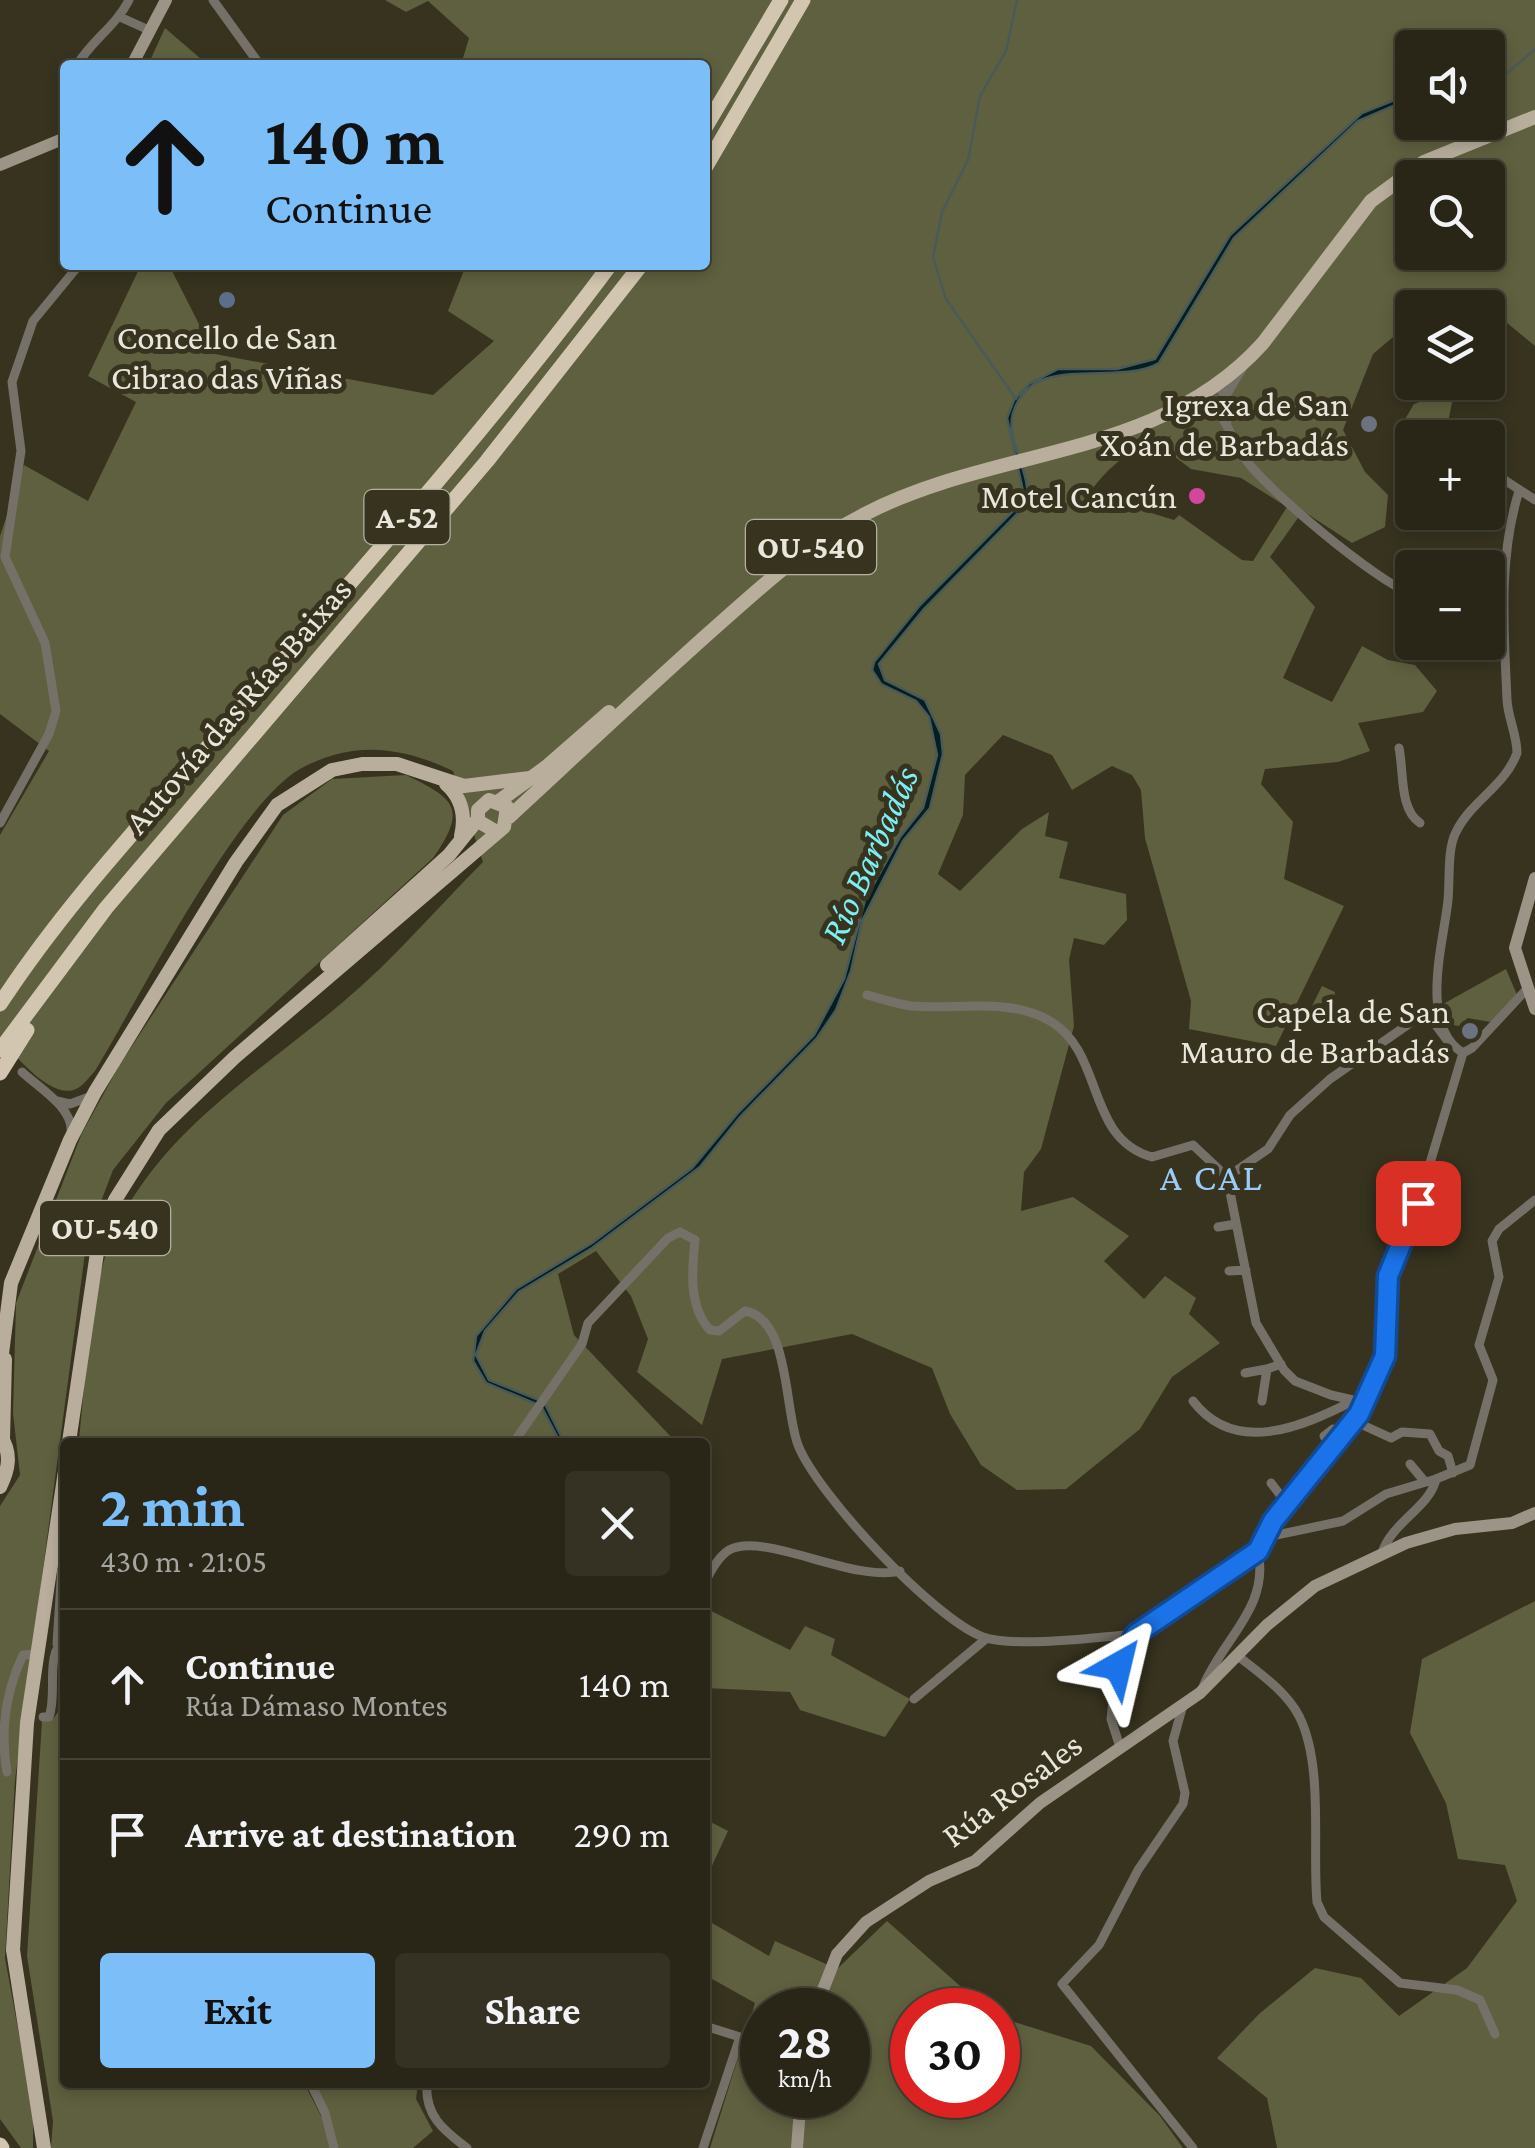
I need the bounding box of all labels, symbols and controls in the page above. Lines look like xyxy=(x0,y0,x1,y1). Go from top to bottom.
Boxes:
map controls xyxy=(1395,30,1505,660)
button: sound xyxy=(1395,30,1505,140)
icon: ahead xyxy=(100,100,230,230)
text: 140 m xyxy=(265,101,444,179)
button: search xyxy=(1395,160,1505,270)
text: Continue xyxy=(265,183,432,233)
marker: Concello de San Cibrao das Viñas xyxy=(216,289,238,311)
button: layers xyxy=(1395,290,1505,400)
place label: Concello de San Cibrao das Viñas xyxy=(111,318,343,397)
place label: Igrexa de San Xoán de Barbadás xyxy=(1100,385,1349,464)
marker: Igrexa de San Xoán de Barbadás xyxy=(1358,413,1380,435)
button: + xyxy=(1395,420,1505,530)
place label: Motel Cancún xyxy=(981,477,1177,516)
marker: Motel Cancún xyxy=(1186,485,1208,507)
road number: A-52 xyxy=(364,490,450,544)
road number: OU-540 xyxy=(746,520,876,574)
button: − xyxy=(1395,550,1505,660)
street label: Autovía das Rías Baixas xyxy=(117,570,359,842)
water label: Río Barbadás xyxy=(812,760,927,950)
place label: Capela de San Mauro de Barbadás xyxy=(1180,992,1450,1071)
marker: Capela de San Mauro de Barbadás xyxy=(1459,1020,1481,1042)
district label: A CAL xyxy=(1160,1156,1264,1198)
pin xyxy=(1376,1161,1461,1246)
icon: arrive xyxy=(1391,1176,1446,1231)
road number: OU-540 xyxy=(40,1201,170,1255)
button: close xyxy=(565,1471,670,1576)
text: 2 min xyxy=(100,1472,245,1539)
text: 430 m · 21:05 xyxy=(100,1543,267,1579)
position arrow xyxy=(1066,1614,1170,1718)
text: Continue xyxy=(185,1645,335,1687)
icon: ahead xyxy=(100,1657,155,1712)
text: 140 m xyxy=(579,1663,670,1705)
text: Rúa Dámaso Montes xyxy=(185,1687,448,1723)
street label: Rúa Rosales xyxy=(934,1725,1090,1855)
icon: arrive xyxy=(100,1807,155,1862)
text: Arrive at destination xyxy=(185,1813,517,1855)
text: 290 m xyxy=(573,1813,670,1855)
button: Exit xyxy=(100,1953,375,2068)
button: Share xyxy=(395,1953,670,2068)
speed limit sign: 30 xyxy=(890,1988,1020,2118)
text: 28 xyxy=(778,2013,832,2069)
text: km/h xyxy=(778,2065,832,2092)

